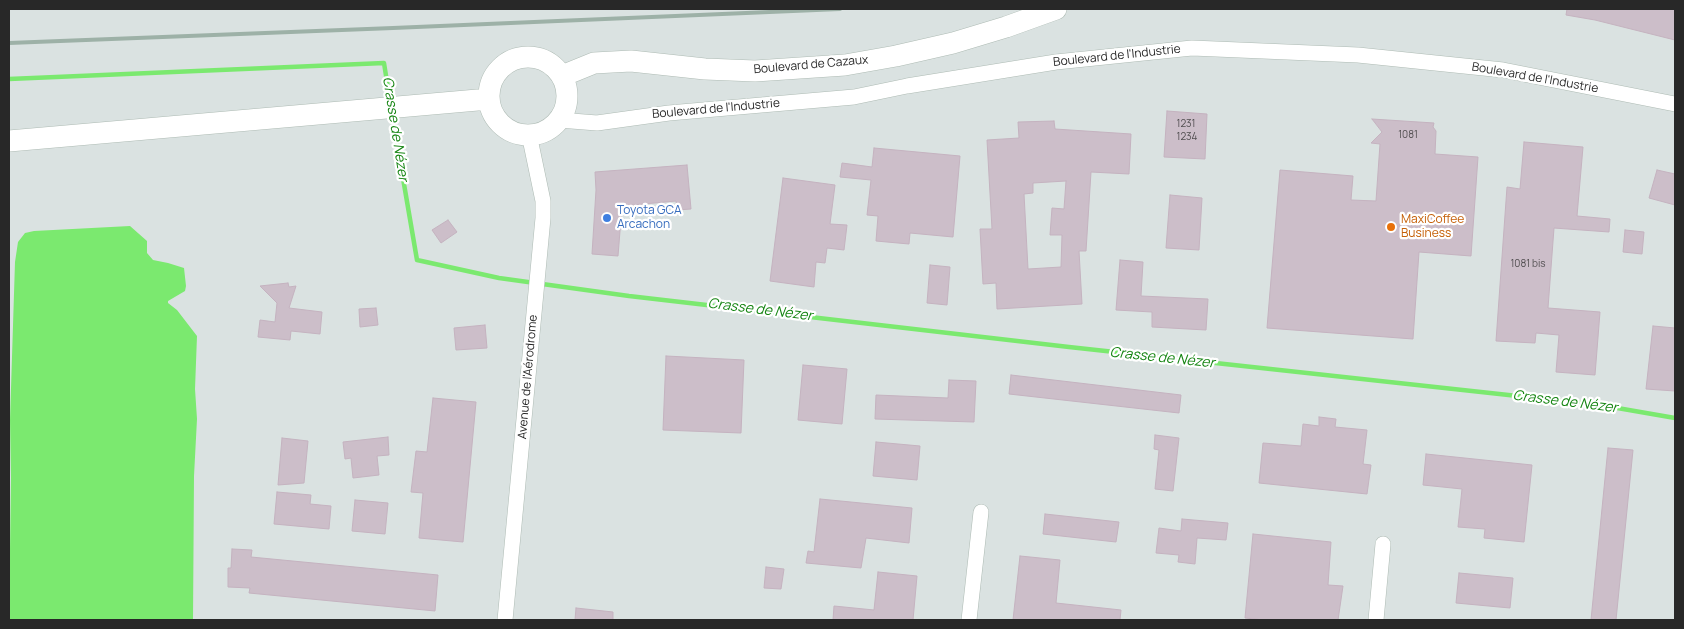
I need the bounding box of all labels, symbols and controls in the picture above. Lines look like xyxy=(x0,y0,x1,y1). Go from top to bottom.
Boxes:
street label: Boulevard de l'Industrie xyxy=(1053,42,1181,70)
street label: Boulevard de Cazaux xyxy=(753,53,869,77)
street label: Boulevard de l'Industrie xyxy=(1471,60,1599,96)
water label: Crasse de Nézer xyxy=(378,76,412,182)
street label: Boulevard de l'Industrie xyxy=(652,96,780,122)
house number: 1231 xyxy=(1176,118,1196,130)
house number: 1081 xyxy=(1398,129,1418,141)
house number: 1234 xyxy=(1176,131,1198,143)
place label: Toyota GCA Arcachon xyxy=(617,204,682,232)
marker: Toyota GCA Arcachon xyxy=(601,212,613,224)
place label: MaxiCoffee Business xyxy=(1401,213,1464,241)
marker: MaxiCoffee Business xyxy=(1385,221,1397,233)
house number: 1081 bis xyxy=(1510,258,1546,270)
water label: Crasse de Nézer xyxy=(707,295,813,325)
street label: Avenue de l'Aérodrome xyxy=(515,314,541,440)
water label: Crasse de Nézer xyxy=(1109,344,1215,372)
water label: Crasse de Nézer xyxy=(1512,387,1618,417)

